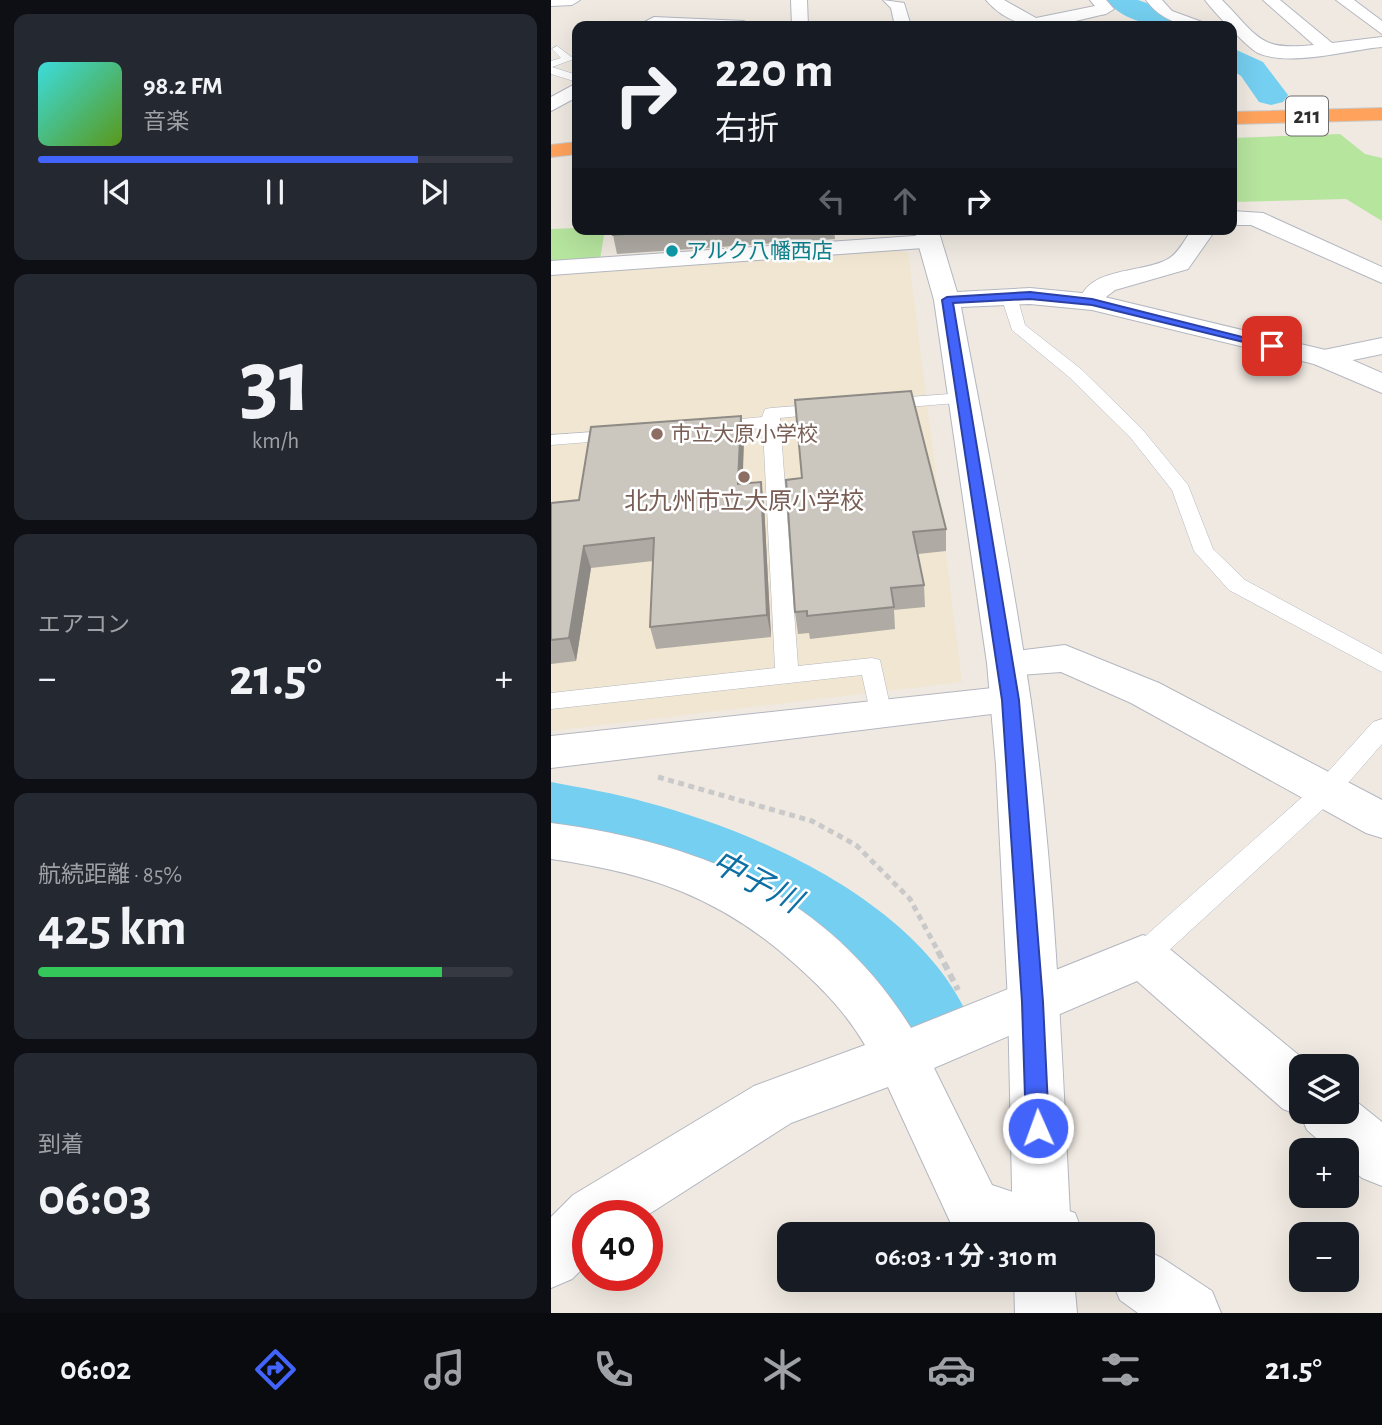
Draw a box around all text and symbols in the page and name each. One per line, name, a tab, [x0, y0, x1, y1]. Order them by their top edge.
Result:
text: 220 m	[715, 47, 834, 96]
icon: right	[600, 49, 691, 140]
text: 98.2 FM	[143, 73, 223, 99]
road number: 211	[1286, 97, 1328, 136]
text: 音楽	[143, 111, 189, 134]
text: 右折	[715, 113, 779, 145]
icon: previous	[98, 173, 136, 211]
icon: pause	[256, 173, 294, 211]
icon: next	[415, 173, 453, 211]
icon: left	[813, 182, 851, 220]
icon: ahead	[886, 182, 924, 220]
icon: right	[959, 182, 997, 220]
place label: アルク八幡西店	[686, 240, 833, 262]
marker: アルク八幡西店	[664, 243, 680, 259]
pin	[1242, 316, 1302, 376]
icon: arrive	[1253, 327, 1291, 365]
text: 31	[240, 337, 311, 428]
place label: 市立大原小学校	[671, 423, 818, 445]
marker: 市立大原小学校	[649, 426, 665, 442]
text: km/h	[252, 430, 299, 453]
marker: 北九州市立大原小学校	[736, 469, 752, 485]
place label: 北九州市立大原小学校	[624, 488, 864, 514]
text: エアコン	[38, 614, 130, 637]
text: 21.5°	[229, 652, 322, 704]
text: −	[38, 660, 56, 698]
text: +	[495, 660, 513, 698]
water label: 中子川	[706, 844, 809, 920]
text: 航続距離 · 85%	[38, 864, 182, 887]
text: 425 km	[38, 902, 187, 954]
map controls	[1289, 1054, 1359, 1292]
button: layers	[1289, 1054, 1359, 1124]
position arrow	[1001, 1091, 1075, 1165]
text: 到着	[38, 1134, 84, 1157]
button: +	[1289, 1138, 1359, 1208]
text: 06:03	[38, 1172, 152, 1224]
speed limit sign: 40	[572, 1200, 663, 1291]
button: −	[1289, 1222, 1359, 1292]
text: 06:03 · 1 分 · 310 m	[875, 1244, 1057, 1270]
icon: directions	[251, 1345, 300, 1394]
icon: music	[420, 1345, 469, 1394]
icon: phone	[589, 1345, 638, 1394]
icon: climate	[758, 1345, 807, 1394]
icon: car	[927, 1345, 976, 1394]
icon: filters	[1096, 1345, 1145, 1394]
text: 06:02	[60, 1353, 131, 1385]
text: 21.5°	[1265, 1353, 1322, 1385]

